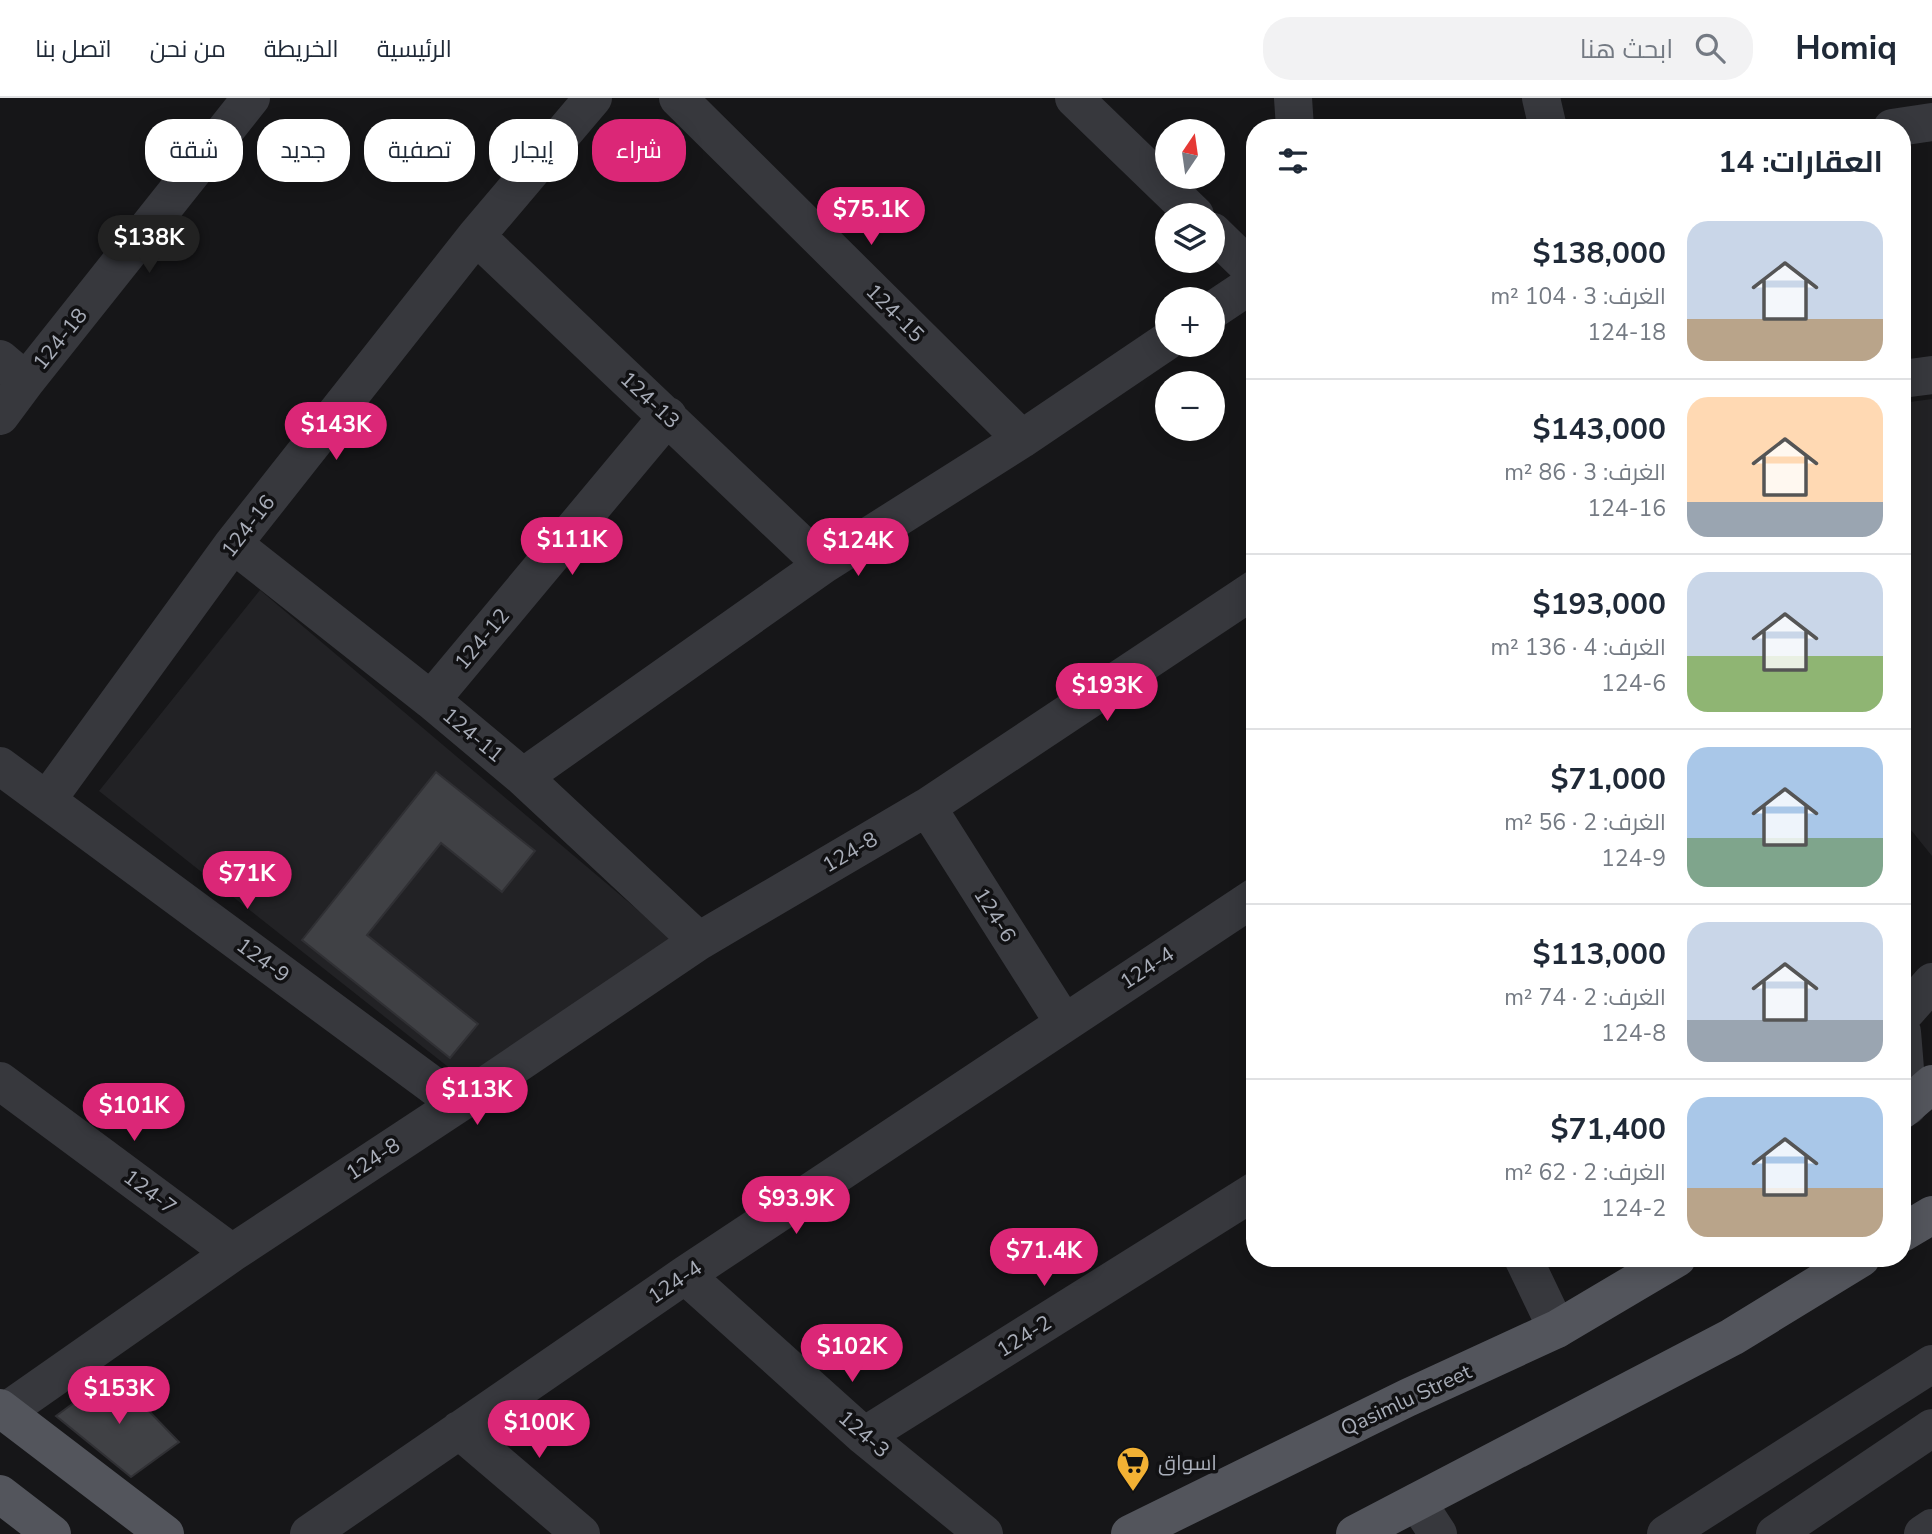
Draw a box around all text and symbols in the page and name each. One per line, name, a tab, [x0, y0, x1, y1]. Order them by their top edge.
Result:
search box	[1263, 17, 1753, 80]
text: Homiq	[1795, 26, 1897, 71]
icon: search	[1691, 29, 1729, 67]
text: ابحث هنا	[1580, 32, 1673, 67]
text: اتصل بنا	[35, 33, 112, 65]
text: من نحن	[150, 33, 226, 65]
text: الخريطة	[264, 33, 339, 65]
text: الرئيسية	[377, 33, 452, 65]
chip: شقة	[145, 119, 243, 182]
chip: جديد	[257, 119, 350, 182]
chip: تصفية	[364, 119, 475, 182]
chip: إيجار	[489, 119, 578, 182]
chip: شراء	[592, 119, 686, 182]
north arrow	[1155, 119, 1225, 189]
map controls	[1155, 119, 1225, 441]
icon: filters	[1274, 142, 1312, 180]
text: العقارات: 14	[1718, 142, 1883, 183]
pin: $75.1K	[814, 188, 928, 247]
text: $75.1K	[833, 194, 909, 225]
button: layers	[1155, 203, 1225, 273]
pin: $138K	[100, 216, 198, 275]
text: $138K	[114, 222, 184, 253]
text: $138,000	[1533, 233, 1666, 274]
icon: home	[1743, 249, 1827, 333]
street label: 124-15	[860, 278, 930, 348]
text: الغرف: 3 · 104 m²	[1490, 281, 1666, 312]
button: +	[1155, 287, 1225, 357]
street label: 124-18	[26, 302, 94, 376]
text: 124-18	[1587, 317, 1666, 348]
street label: 124-13	[614, 365, 686, 435]
button: −	[1155, 371, 1225, 441]
pin: $143K	[287, 402, 385, 462]
text: $143K	[301, 409, 371, 440]
text: $143,000	[1533, 409, 1666, 450]
icon: home	[1743, 425, 1827, 509]
text: الغرف: 3 · 86 m²	[1504, 457, 1666, 488]
street label: 124-16	[215, 489, 281, 563]
text: 124-16	[1587, 493, 1666, 524]
pin: $111K	[523, 518, 621, 577]
pin: $124K	[809, 518, 907, 578]
text: $111K	[537, 524, 607, 555]
text: $124K	[823, 525, 893, 556]
text: $193,000	[1533, 584, 1666, 625]
icon: home	[1743, 600, 1827, 684]
street label: 124-12	[448, 602, 516, 676]
text: الغرف: 4 · 136 m²	[1490, 632, 1666, 663]
pin: $193K	[1058, 664, 1156, 723]
text: 124-6	[1601, 668, 1666, 699]
text: $193K	[1072, 670, 1142, 701]
street label: 124-11	[436, 701, 510, 769]
text: $71,000	[1551, 759, 1666, 800]
icon: home	[1743, 775, 1827, 859]
text: الغرف: 2 · 56 m²	[1504, 807, 1666, 838]
street label: 124-8	[817, 825, 883, 879]
text: 124-9	[1601, 843, 1666, 874]
pin: $71K	[206, 852, 288, 911]
text: $71K	[219, 858, 275, 889]
street label: 124-6	[967, 882, 1023, 948]
street label: 124-9	[231, 931, 295, 989]
text: $113,000	[1533, 934, 1666, 975]
street label: 124-4	[1115, 940, 1179, 996]
icon: home	[1743, 950, 1827, 1034]
text: الغرف: 2 · 74 m²	[1504, 982, 1666, 1013]
text: 124-8	[1601, 1018, 1666, 1049]
pin: $113K	[428, 1068, 526, 1127]
text: $113K	[442, 1074, 512, 1105]
pin: $101K	[85, 1084, 183, 1143]
text: $101K	[99, 1090, 169, 1121]
text: $71,400	[1551, 1109, 1666, 1150]
icon: home	[1743, 1125, 1827, 1209]
street label: 124-8	[341, 1131, 405, 1187]
text: الغرف: 2 · 62 m²	[1504, 1157, 1666, 1188]
street label: 124-7	[118, 1163, 182, 1221]
pin: $93.9K	[739, 1176, 853, 1236]
text: $93.9K	[758, 1183, 834, 1214]
text: 124-2	[1601, 1193, 1666, 1224]
pin: $71.4K	[987, 1228, 1101, 1288]
text: $71.4K	[1006, 1235, 1082, 1266]
street label: 124-4	[643, 1254, 707, 1310]
street label: 124-2	[991, 1308, 1057, 1364]
pin: $102K	[803, 1324, 901, 1384]
text: $102K	[817, 1331, 887, 1362]
street label: Qasimlu Street	[1336, 1357, 1476, 1442]
pin: $153K	[70, 1366, 168, 1426]
text: $153K	[84, 1373, 154, 1404]
pin: $100K	[490, 1400, 588, 1460]
street label: 124-3	[832, 1404, 896, 1464]
text: $100K	[504, 1407, 574, 1438]
supermarket icon: اسواق	[1114, 1444, 1152, 1493]
place label: اسواق	[1158, 1449, 1217, 1477]

